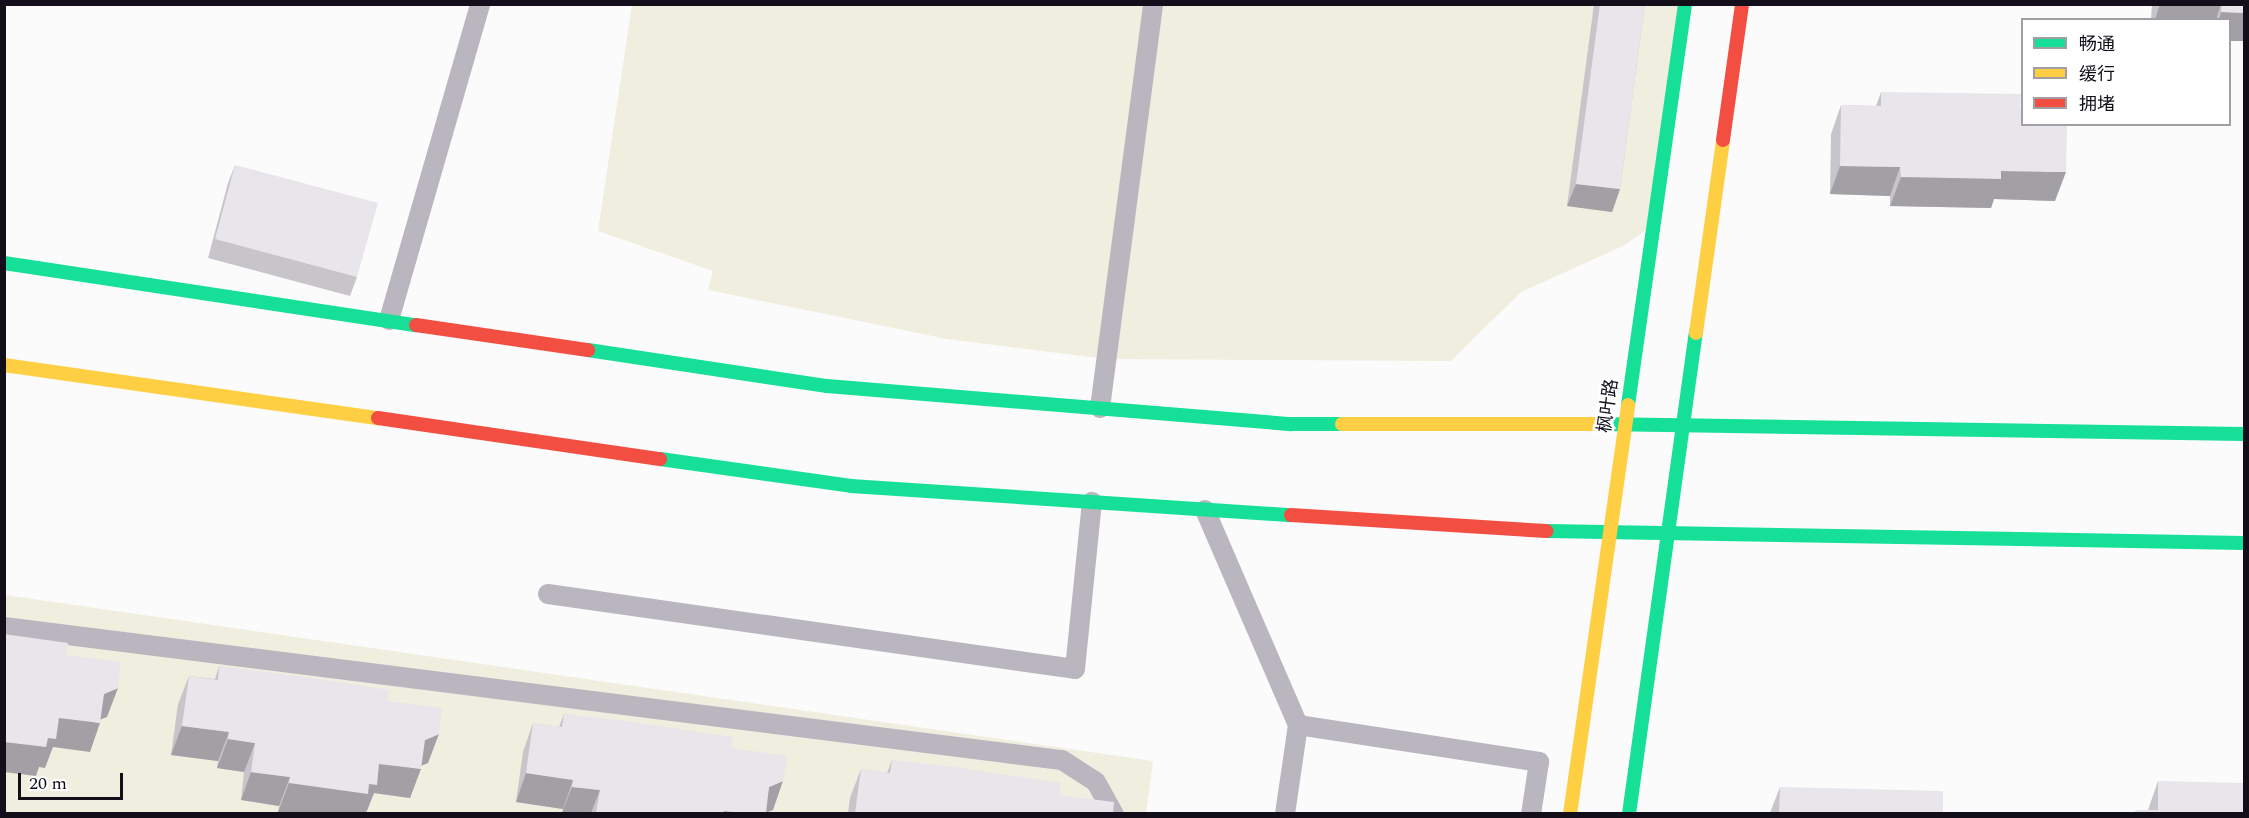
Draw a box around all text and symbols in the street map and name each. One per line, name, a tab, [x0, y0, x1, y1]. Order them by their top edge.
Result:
legend	[2021, 18, 2231, 126]
text: 畅通	[2079, 31, 2115, 58]
text: 缓行	[2079, 61, 2115, 88]
text: 拥堵	[2079, 91, 2115, 118]
street label: 枫叶路	[1595, 378, 1623, 434]
scale bar	[21, 761, 126, 799]
text: 20 m	[29, 770, 67, 797]

